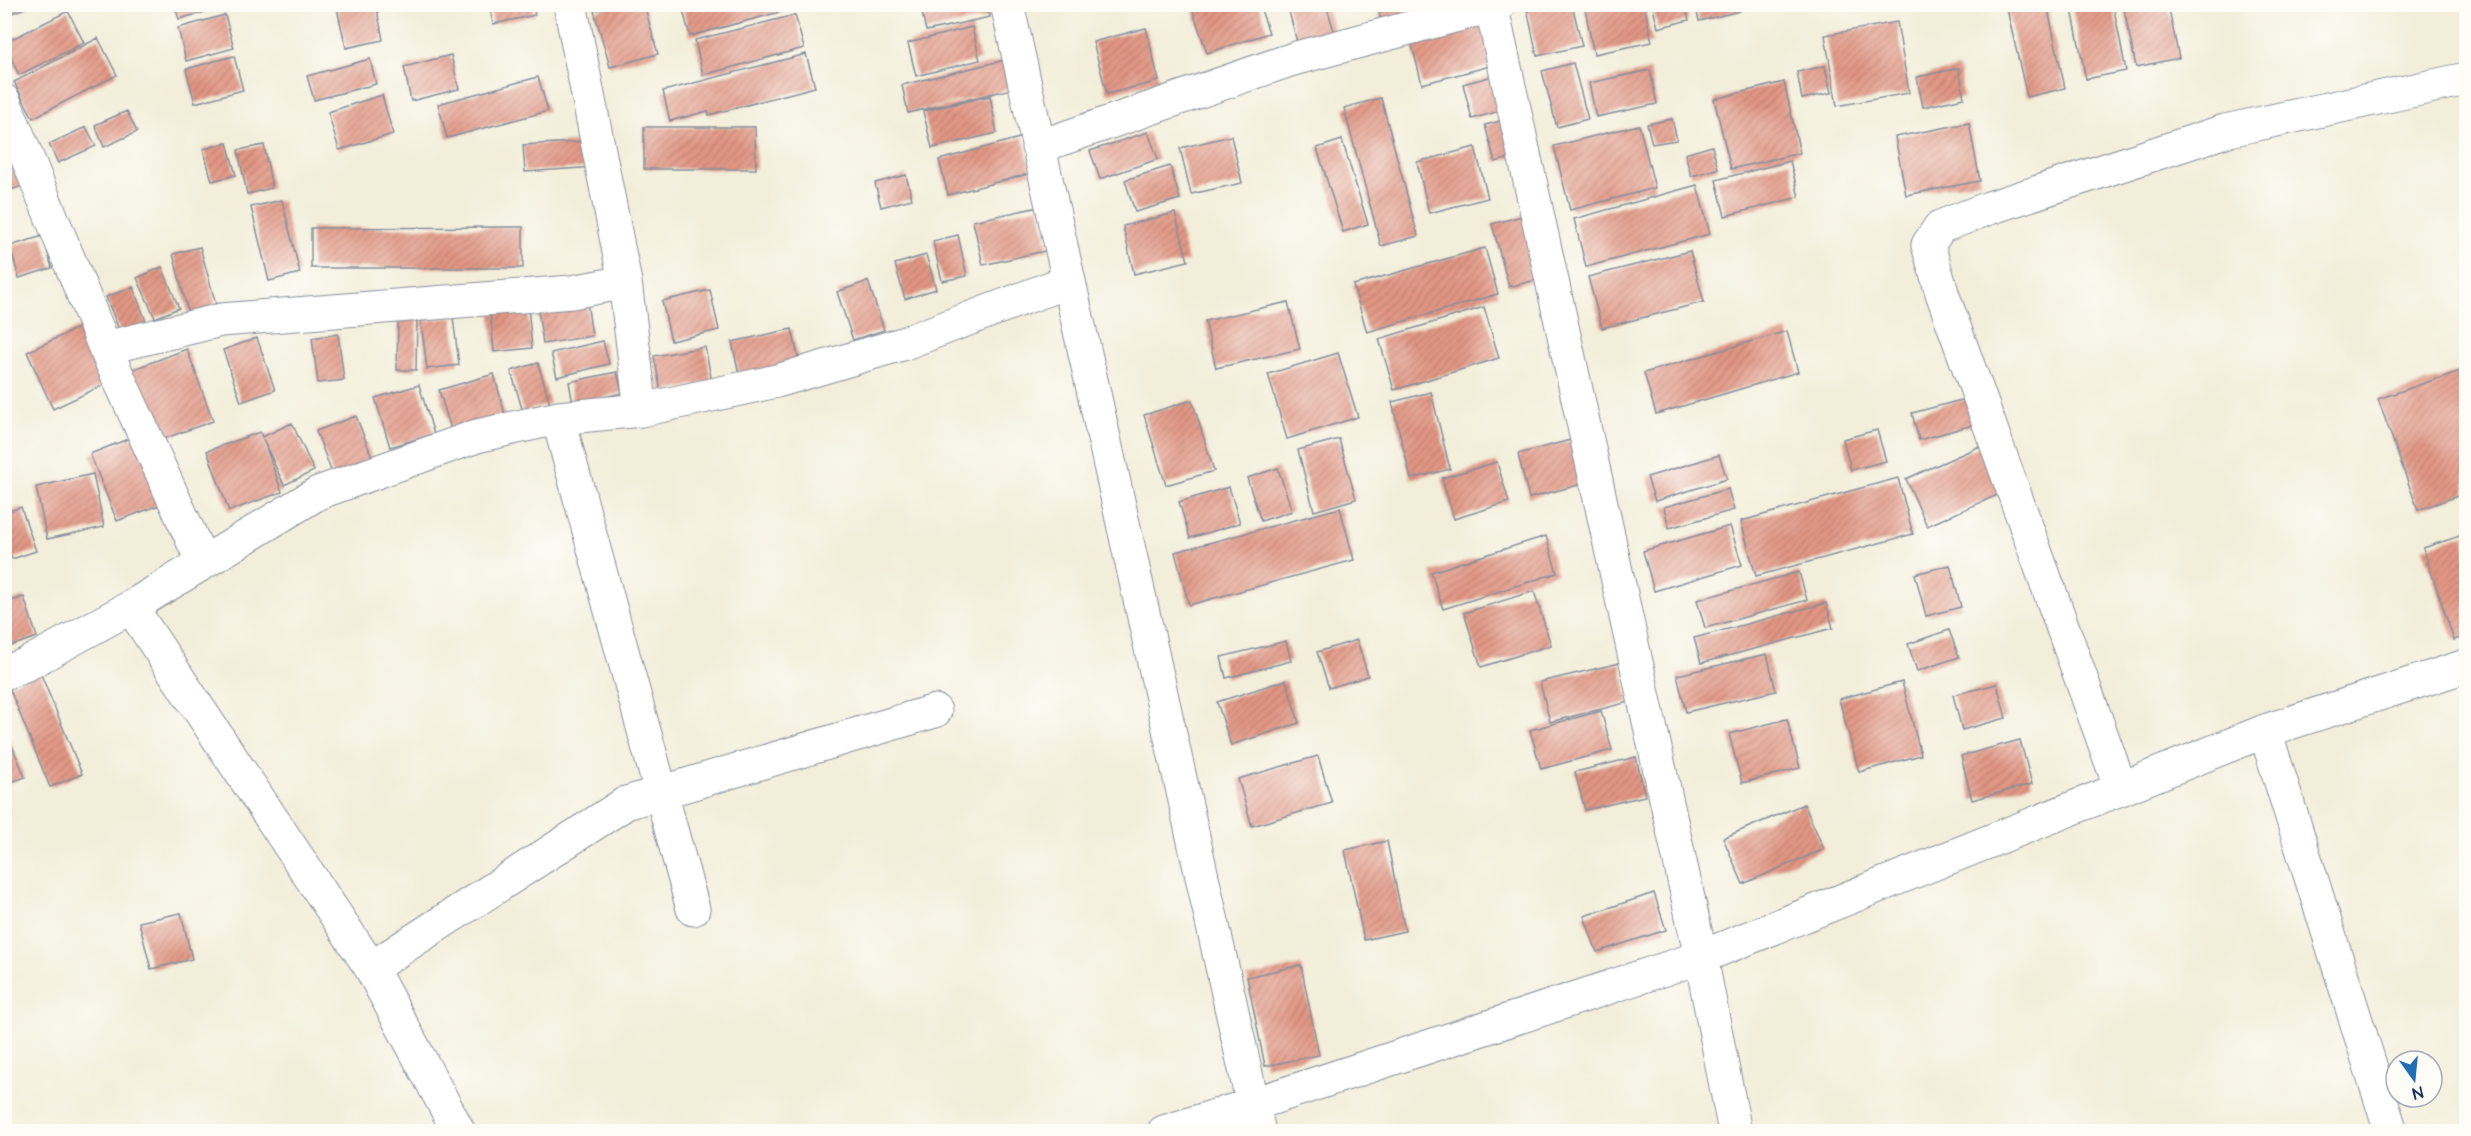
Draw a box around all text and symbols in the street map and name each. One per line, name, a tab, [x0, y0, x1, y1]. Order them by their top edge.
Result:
north arrow	[2384, 1049, 2444, 1109]
text: N	[2410, 1081, 2425, 1104]

